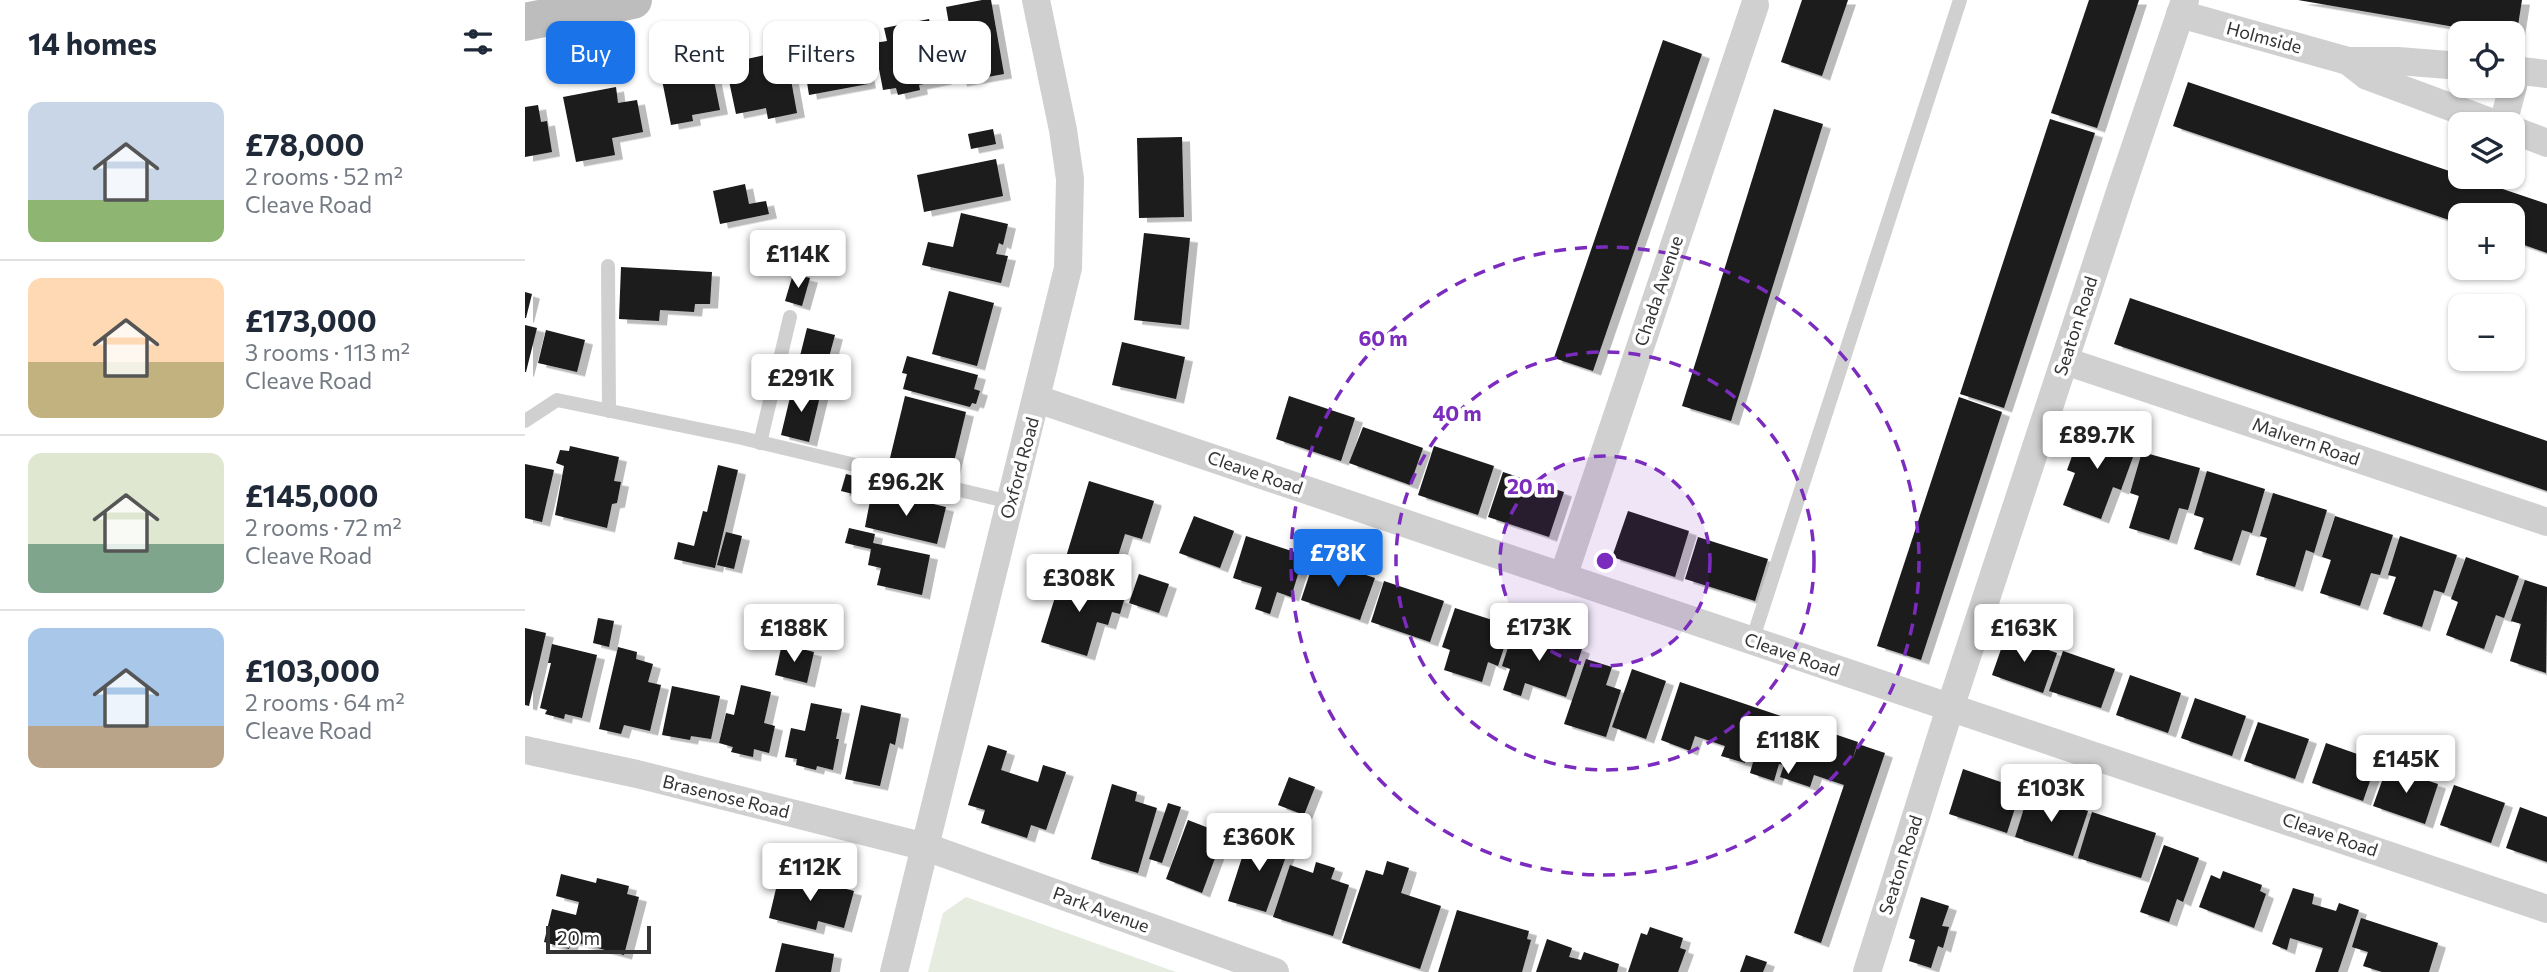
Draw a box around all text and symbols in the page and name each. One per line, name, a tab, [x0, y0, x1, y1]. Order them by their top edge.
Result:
street label: Holmside	[2224, 16, 2304, 58]
chip: Buy	[546, 21, 635, 84]
chip: Rent	[649, 21, 749, 84]
chip: Filters	[763, 21, 879, 84]
chip: New	[893, 21, 991, 84]
map controls	[2448, 21, 2525, 371]
button: locate	[2448, 21, 2525, 98]
icon: filters	[459, 23, 497, 61]
text: 14 homes	[28, 24, 157, 61]
button: layers	[2448, 112, 2525, 189]
text: £78,000	[245, 125, 365, 162]
icon: home	[84, 130, 168, 214]
text: 2 rooms · 52 m²	[245, 162, 403, 190]
text: Cleave Road	[245, 190, 372, 218]
button: +	[2448, 203, 2525, 280]
pin: £114K	[749, 230, 847, 290]
street label: Chada Avenue	[1629, 233, 1687, 349]
text: £114K	[766, 239, 830, 267]
street label: Seaton Road	[2049, 273, 2101, 378]
button: −	[2448, 294, 2525, 371]
text: £173,000	[245, 301, 377, 338]
icon: home	[84, 306, 168, 390]
text: 60 m	[1358, 325, 1408, 350]
text: 3 rooms · 113 m²	[245, 338, 410, 366]
pin: £291K	[752, 354, 850, 414]
text: £291K	[767, 363, 835, 391]
text: Cleave Road	[245, 366, 372, 394]
text: 40 m	[1432, 400, 1482, 425]
pin: £89.7K	[2040, 412, 2154, 471]
street label: Malvern Road	[2250, 412, 2363, 470]
street label: Oxford Road	[995, 415, 1043, 521]
text: £89.7K	[2059, 420, 2135, 448]
street label: Cleave Road	[1205, 445, 1306, 499]
pin: £96.2K	[849, 458, 963, 518]
text: £96.2K	[867, 467, 945, 495]
text: 20 m	[1507, 473, 1555, 498]
text: £145,000	[245, 476, 379, 513]
icon: home	[84, 481, 168, 565]
text: 2 rooms · 72 m²	[245, 513, 402, 541]
pin: £78K	[1297, 530, 1379, 589]
text: £78K	[1310, 538, 1366, 566]
text: Cleave Road	[245, 541, 372, 569]
centre of rings	[1593, 549, 1617, 573]
pin: £308K	[1030, 554, 1128, 614]
text: £308K	[1043, 563, 1115, 591]
pin: £188K	[745, 604, 843, 664]
pin: £173K	[1490, 604, 1588, 663]
pin: £163K	[1975, 604, 2073, 664]
text: £173K	[1506, 612, 1572, 640]
text: £188K	[760, 613, 828, 641]
text: £163K	[1990, 613, 2058, 641]
street label: Cleave Road	[1742, 627, 1843, 681]
text: £103,000	[245, 651, 380, 688]
icon: home	[84, 656, 168, 740]
text: 2 rooms · 64 m²	[245, 688, 405, 716]
text: Cleave Road	[245, 716, 372, 744]
pin: £118K	[1739, 716, 1837, 776]
text: £118K	[1756, 725, 1820, 753]
pin: £145K	[2357, 736, 2455, 795]
text: £145K	[2372, 744, 2440, 772]
pin: £103K	[2002, 764, 2100, 824]
street label: Brasenose Road	[661, 770, 792, 822]
text: £103K	[2017, 773, 2085, 801]
street label: Cleave Road	[2280, 807, 2381, 861]
street label: Seaton Road	[1874, 812, 1926, 917]
pin: £360K	[1210, 814, 1308, 873]
text: £360K	[1223, 822, 1295, 850]
pin: £112K	[761, 844, 859, 903]
text: £112K	[778, 852, 842, 880]
street label: Park Avenue	[1050, 881, 1153, 937]
scale bar	[546, 923, 651, 955]
text: 20 m	[557, 926, 600, 949]

